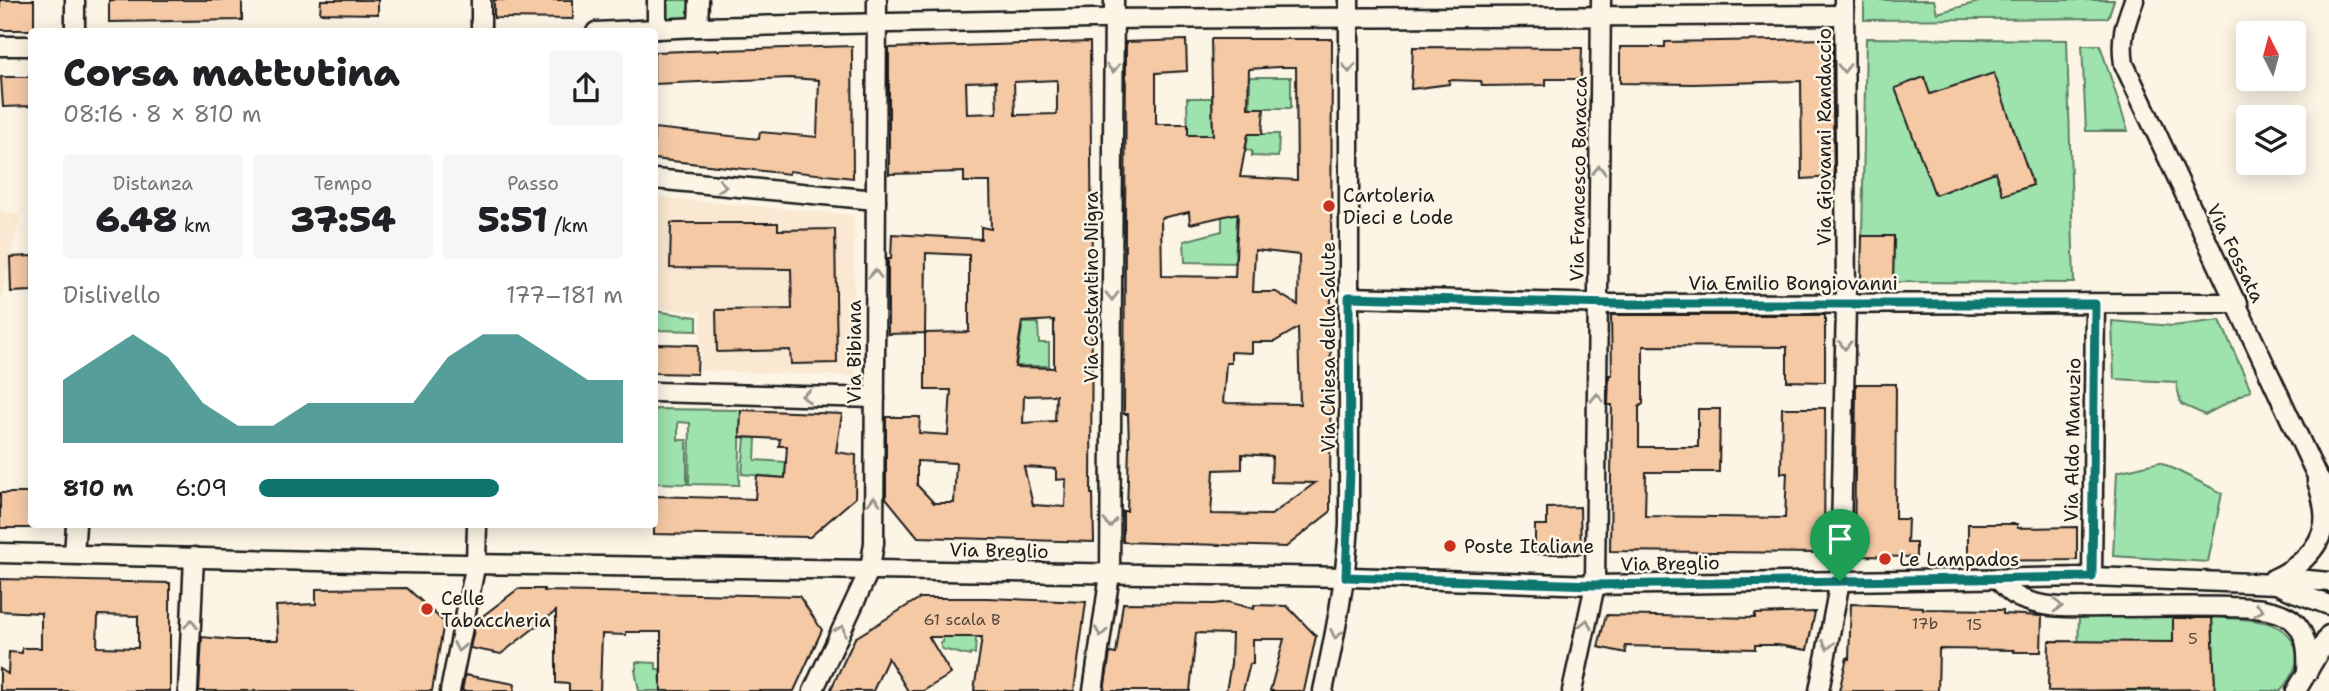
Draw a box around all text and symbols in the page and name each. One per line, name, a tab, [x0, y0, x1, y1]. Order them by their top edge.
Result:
north arrow	[2236, 21, 2306, 91]
map controls	[2236, 21, 2306, 175]
street label: Via Giovanni Randaccio	[1812, 28, 1837, 246]
text: Corsa mattutina	[63, 47, 400, 98]
button: share	[549, 51, 623, 125]
one-way arrow	[1105, 63, 1121, 74]
one-way arrow	[1341, 63, 1357, 74]
one-way arrow	[1836, 63, 1852, 74]
street label: Via Francesco Baracca	[1564, 76, 1593, 282]
text: 08:16 · 8 × 810 m	[63, 99, 262, 129]
button: layers	[2236, 105, 2306, 175]
one-way arrow	[1591, 165, 1607, 175]
text: Distanza	[113, 171, 193, 196]
text: Tempo	[314, 171, 372, 196]
text: Passo	[507, 171, 559, 196]
one-way arrow	[717, 178, 728, 193]
place label: Cartoleria Dieci e Lode	[1343, 183, 1454, 230]
street label: Via Costantino Nigra	[1079, 191, 1104, 383]
text: 6.48	[95, 196, 177, 243]
text: 37:54	[290, 196, 396, 243]
text: 5:51	[478, 196, 548, 243]
marker: Cartoleria Dieci e Lode	[1321, 198, 1337, 214]
street label: Via Fossata	[2201, 200, 2270, 307]
text: km	[177, 213, 211, 238]
text: /km	[548, 213, 588, 238]
street label: Via Chiesa della Salute	[1316, 241, 1341, 453]
one-way arrow	[868, 268, 883, 279]
street label: Via Emilio Bongiovanni	[1688, 271, 1898, 296]
text: Dislivello	[63, 280, 161, 310]
text: 177–181 m	[506, 280, 623, 310]
one-way arrow	[1104, 291, 1120, 301]
street label: Via Bibiana	[842, 300, 867, 404]
one-way arrow	[1838, 339, 1853, 350]
street label: Via Aldo Manuzio	[2059, 357, 2086, 523]
one-way arrow	[801, 388, 811, 404]
one-way arrow	[1589, 392, 1605, 403]
text: 810 m	[63, 473, 133, 503]
text: 6:09	[175, 473, 227, 503]
one-way arrow	[866, 495, 882, 506]
pin	[1810, 509, 1870, 581]
one-way arrow	[1102, 518, 1118, 529]
icon: arrive	[1821, 520, 1859, 558]
place label: Poste Italiane	[1464, 534, 1594, 559]
street label: Via Breglio	[949, 537, 1049, 564]
marker: Poste Italiane	[1442, 538, 1458, 554]
place label: Le Lampados	[1899, 547, 2020, 572]
street label: Via Breglio	[1620, 550, 1720, 577]
marker: Le Lampados	[1877, 551, 1893, 567]
place label: Celle Tabaccheria	[441, 586, 551, 633]
one-way arrow	[2052, 598, 2063, 613]
marker: Celle Tabaccheria	[419, 601, 435, 617]
one-way arrow	[2253, 602, 2265, 617]
house number: 61 scala B	[923, 609, 1001, 630]
house number: 17b	[1912, 613, 1938, 634]
house number: 15	[1966, 614, 1982, 635]
one-way arrow	[184, 618, 199, 629]
one-way arrow	[1578, 618, 1593, 630]
one-way arrow	[833, 625, 847, 637]
one-way arrow	[1094, 626, 1109, 638]
one-way arrow	[1329, 628, 1344, 640]
house number: 5	[2188, 628, 2198, 649]
one-way arrow	[1822, 638, 1837, 650]
one-way arrow	[452, 641, 467, 653]

